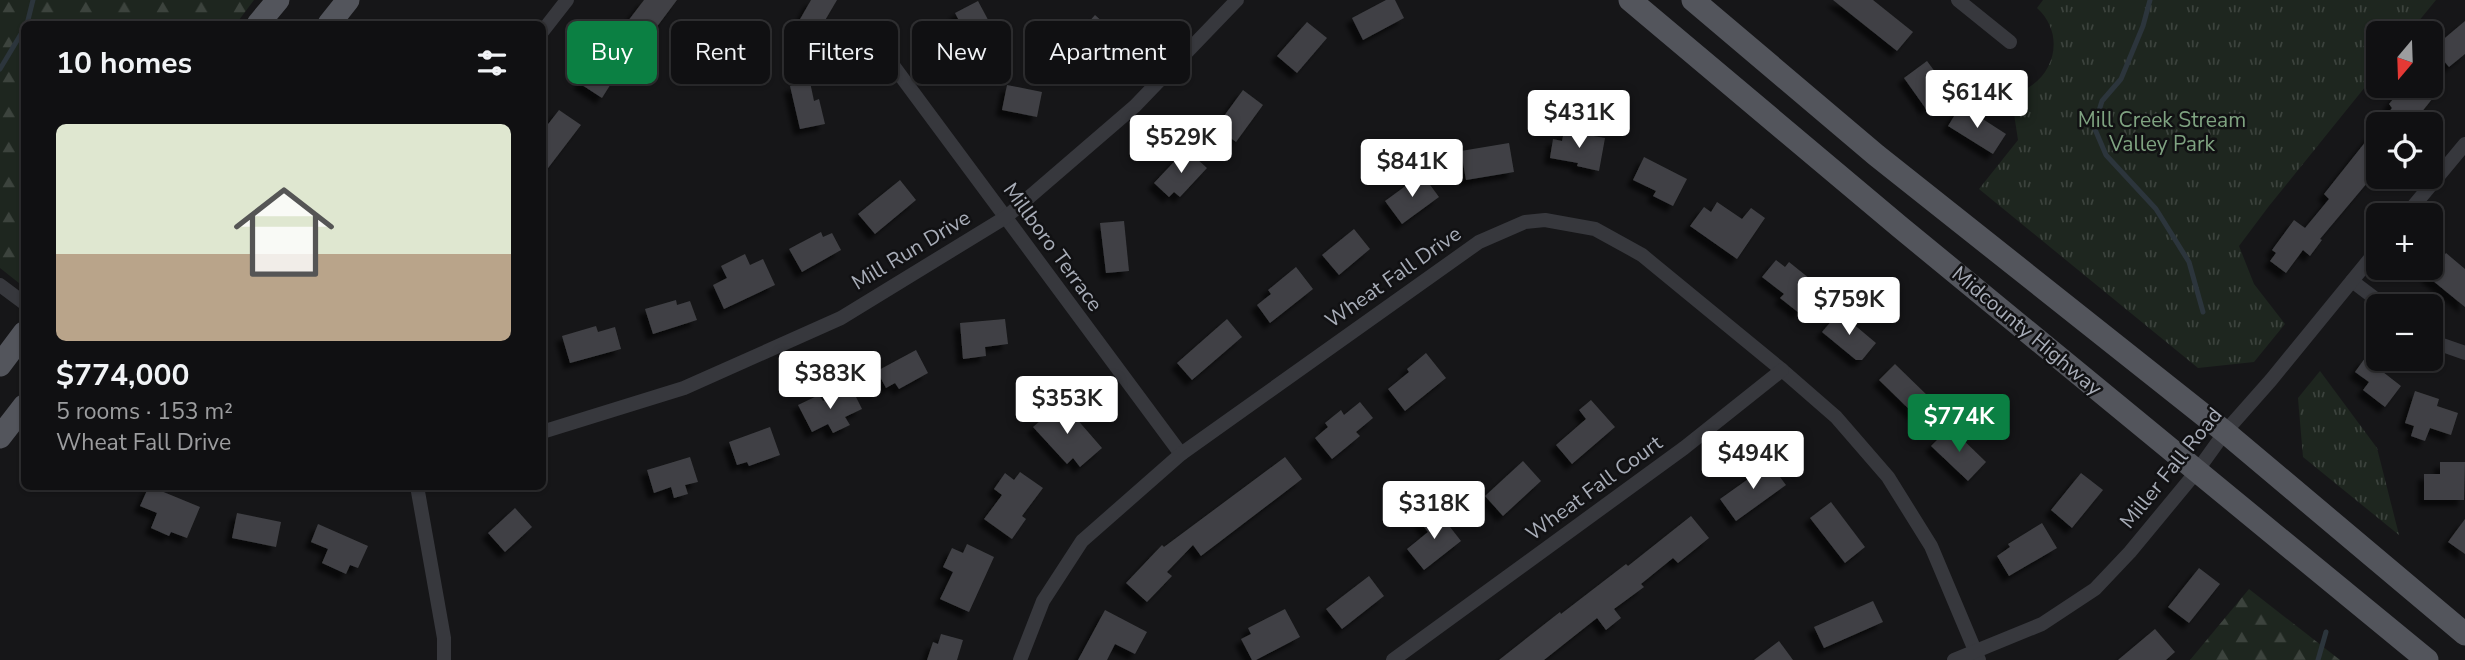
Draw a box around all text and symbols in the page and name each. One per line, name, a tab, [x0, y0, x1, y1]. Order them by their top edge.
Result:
chip: Buy	[567, 21, 657, 84]
chip: Rent	[671, 21, 770, 84]
chip: Filters	[784, 21, 898, 84]
chip: New	[912, 21, 1011, 84]
chip: Apartment	[1025, 21, 1190, 84]
north arrow	[2366, 21, 2443, 98]
map controls	[2366, 21, 2443, 371]
text: 10 homes	[56, 43, 192, 84]
icon: filters	[473, 44, 511, 82]
pin: $614K	[1928, 71, 2026, 130]
text: $614K	[1942, 77, 2012, 108]
pin: $431K	[1530, 90, 1628, 150]
text: $431K	[1544, 97, 1614, 128]
park label: Mill Creek Stream Valley Park	[2078, 106, 2246, 158]
button: locate	[2366, 112, 2443, 189]
pin: $529K	[1132, 116, 1230, 175]
text: $529K	[1146, 122, 1216, 153]
pin: $841K	[1363, 140, 1461, 199]
text: $841K	[1377, 146, 1447, 177]
icon: home	[221, 169, 347, 295]
street label: Millboro Terrace	[997, 177, 1109, 317]
button: +	[2366, 203, 2443, 280]
street label: Mill Run Drive	[847, 204, 975, 296]
street label: Wheat Fall Drive	[1319, 220, 1467, 334]
street label: Midcounty Highway	[1946, 260, 2108, 402]
pin: $759K	[1800, 278, 1898, 337]
text: $759K	[1814, 284, 1884, 315]
button: −	[2366, 294, 2443, 371]
pin: $383K	[781, 352, 879, 411]
text: $774,000	[56, 355, 189, 396]
text: $383K	[795, 358, 865, 389]
pin: $353K	[1018, 376, 1116, 436]
text: $353K	[1032, 383, 1102, 414]
pin: $774K	[1910, 394, 2008, 454]
text: 5 rooms · 153 m²	[56, 396, 233, 427]
text: $774K	[1924, 401, 1994, 432]
street label: Miller Fall Road	[2114, 402, 2228, 534]
text: Wheat Fall Drive	[56, 427, 231, 458]
street label: Wheat Fall Court	[1520, 429, 1668, 547]
pin: $494K	[1704, 432, 1802, 491]
text: $494K	[1718, 438, 1788, 469]
pin: $318K	[1385, 482, 1483, 541]
text: $318K	[1399, 488, 1469, 519]

